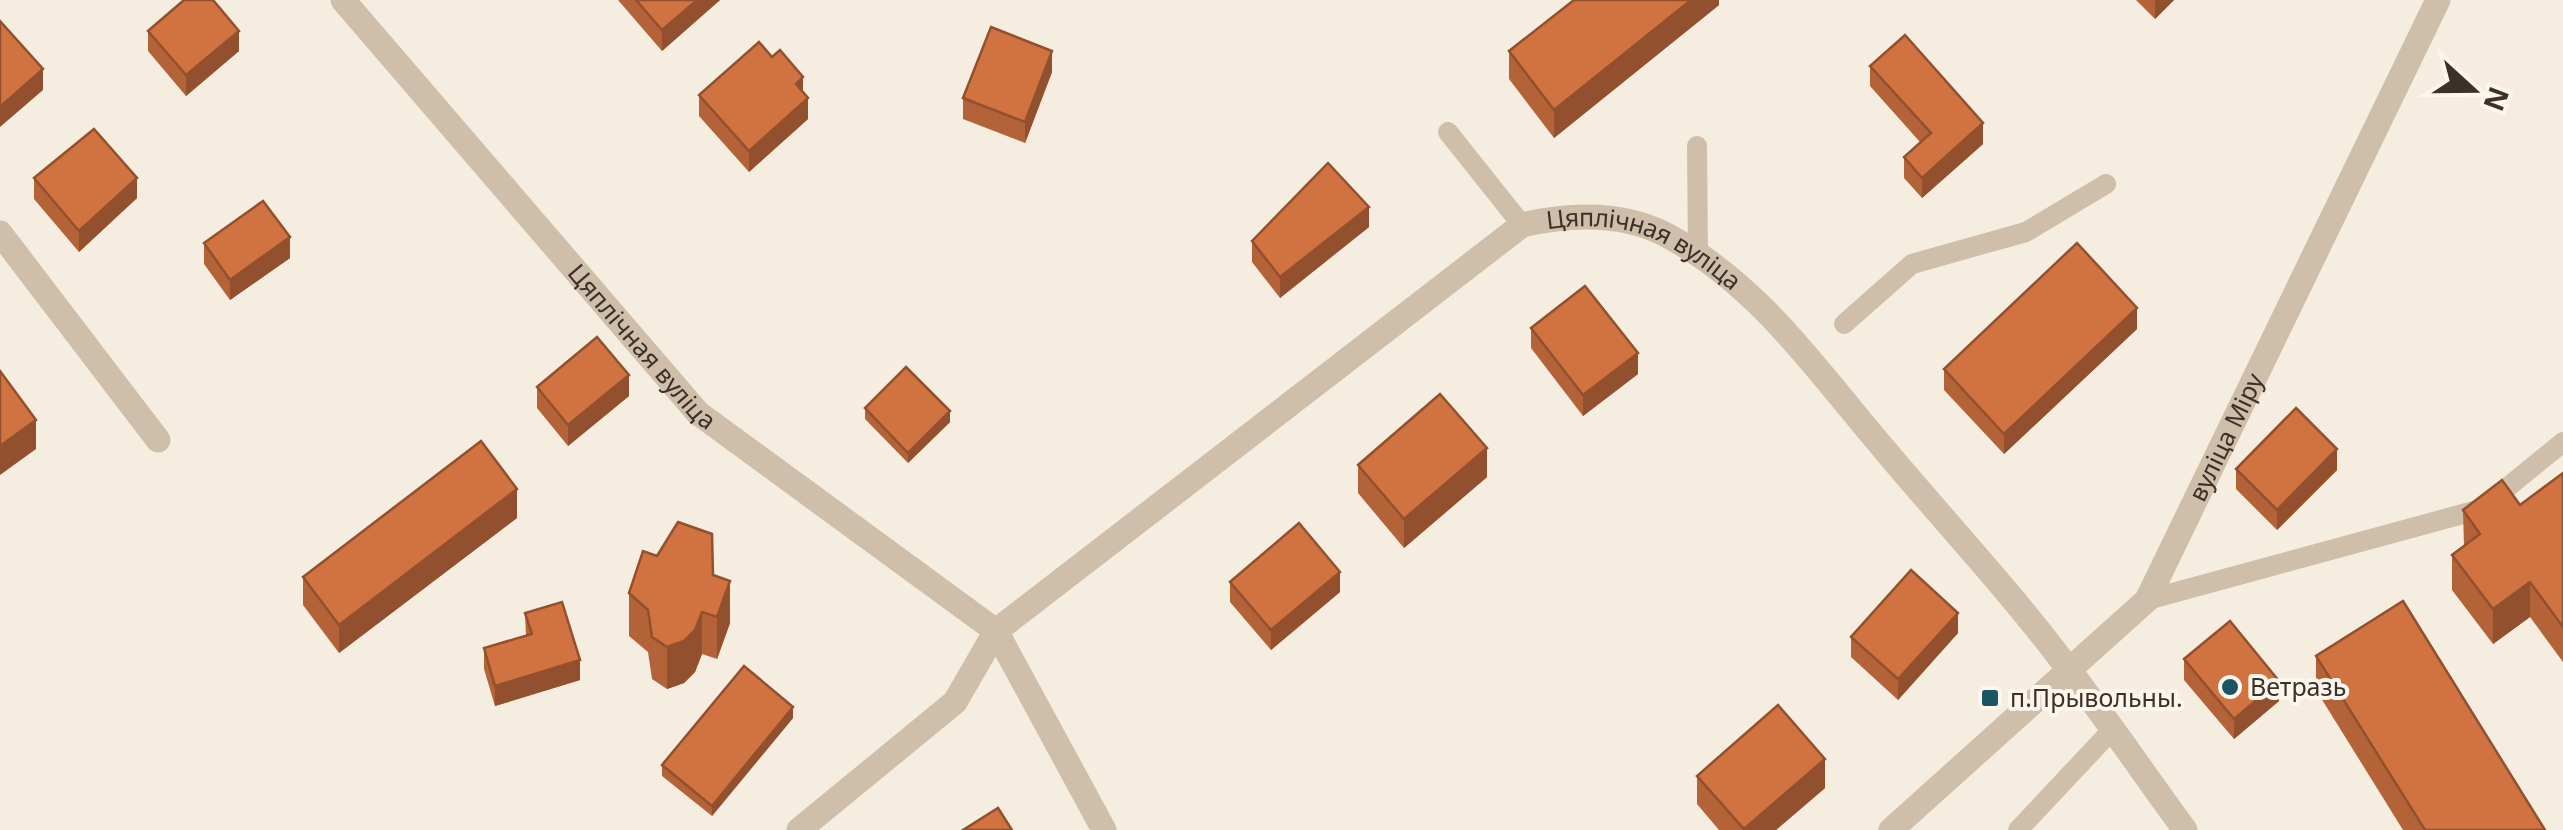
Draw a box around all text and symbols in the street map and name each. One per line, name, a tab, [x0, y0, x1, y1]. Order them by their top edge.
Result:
north arrow	[2423, 40, 2523, 140]
text: N	[2475, 82, 2519, 117]
street label: Цяплічная вуліца	[1544, 199, 1749, 297]
street label: Цяплічная вуліца	[561, 256, 723, 437]
street label: вуліца Міру	[2179, 367, 2271, 507]
place label: Ветразь	[2250, 669, 2346, 703]
marker: Ветразь	[2219, 676, 2241, 698]
place label: п.Прывольны.	[2010, 680, 2183, 714]
marker: п.Прывольны.	[1979, 687, 2001, 709]

